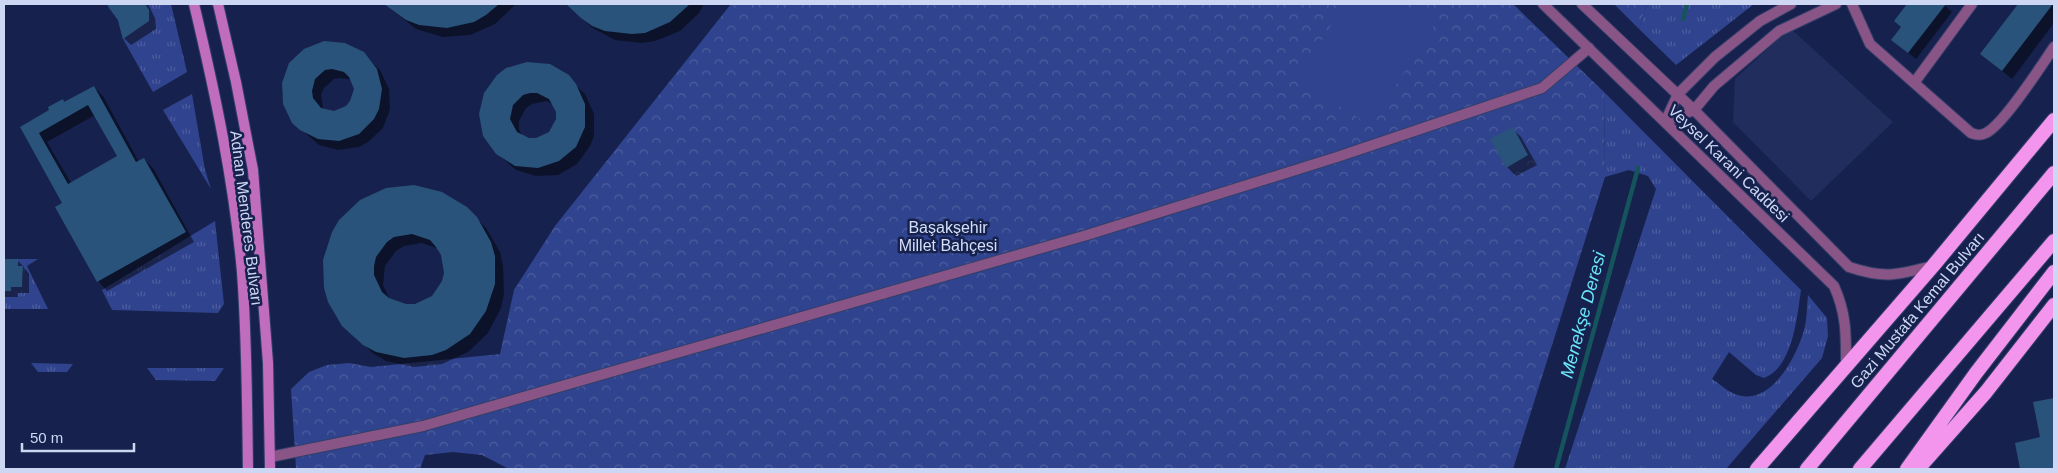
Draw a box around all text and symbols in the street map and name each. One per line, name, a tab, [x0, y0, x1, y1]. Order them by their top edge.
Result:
street label: Veysel Karani Caddesi	[1665, 101, 1792, 225]
street label: Adnan Menderes Bulvarı	[227, 130, 266, 306]
park label: Başakşehir Millet Bahçesi	[899, 219, 997, 254]
street label: Gazi Mustafa Kemal Bulvarı	[1847, 229, 1988, 392]
water label: Menekşe Deresi	[1557, 249, 1610, 380]
scale bar	[22, 420, 135, 452]
text: 50 m	[30, 429, 63, 446]

